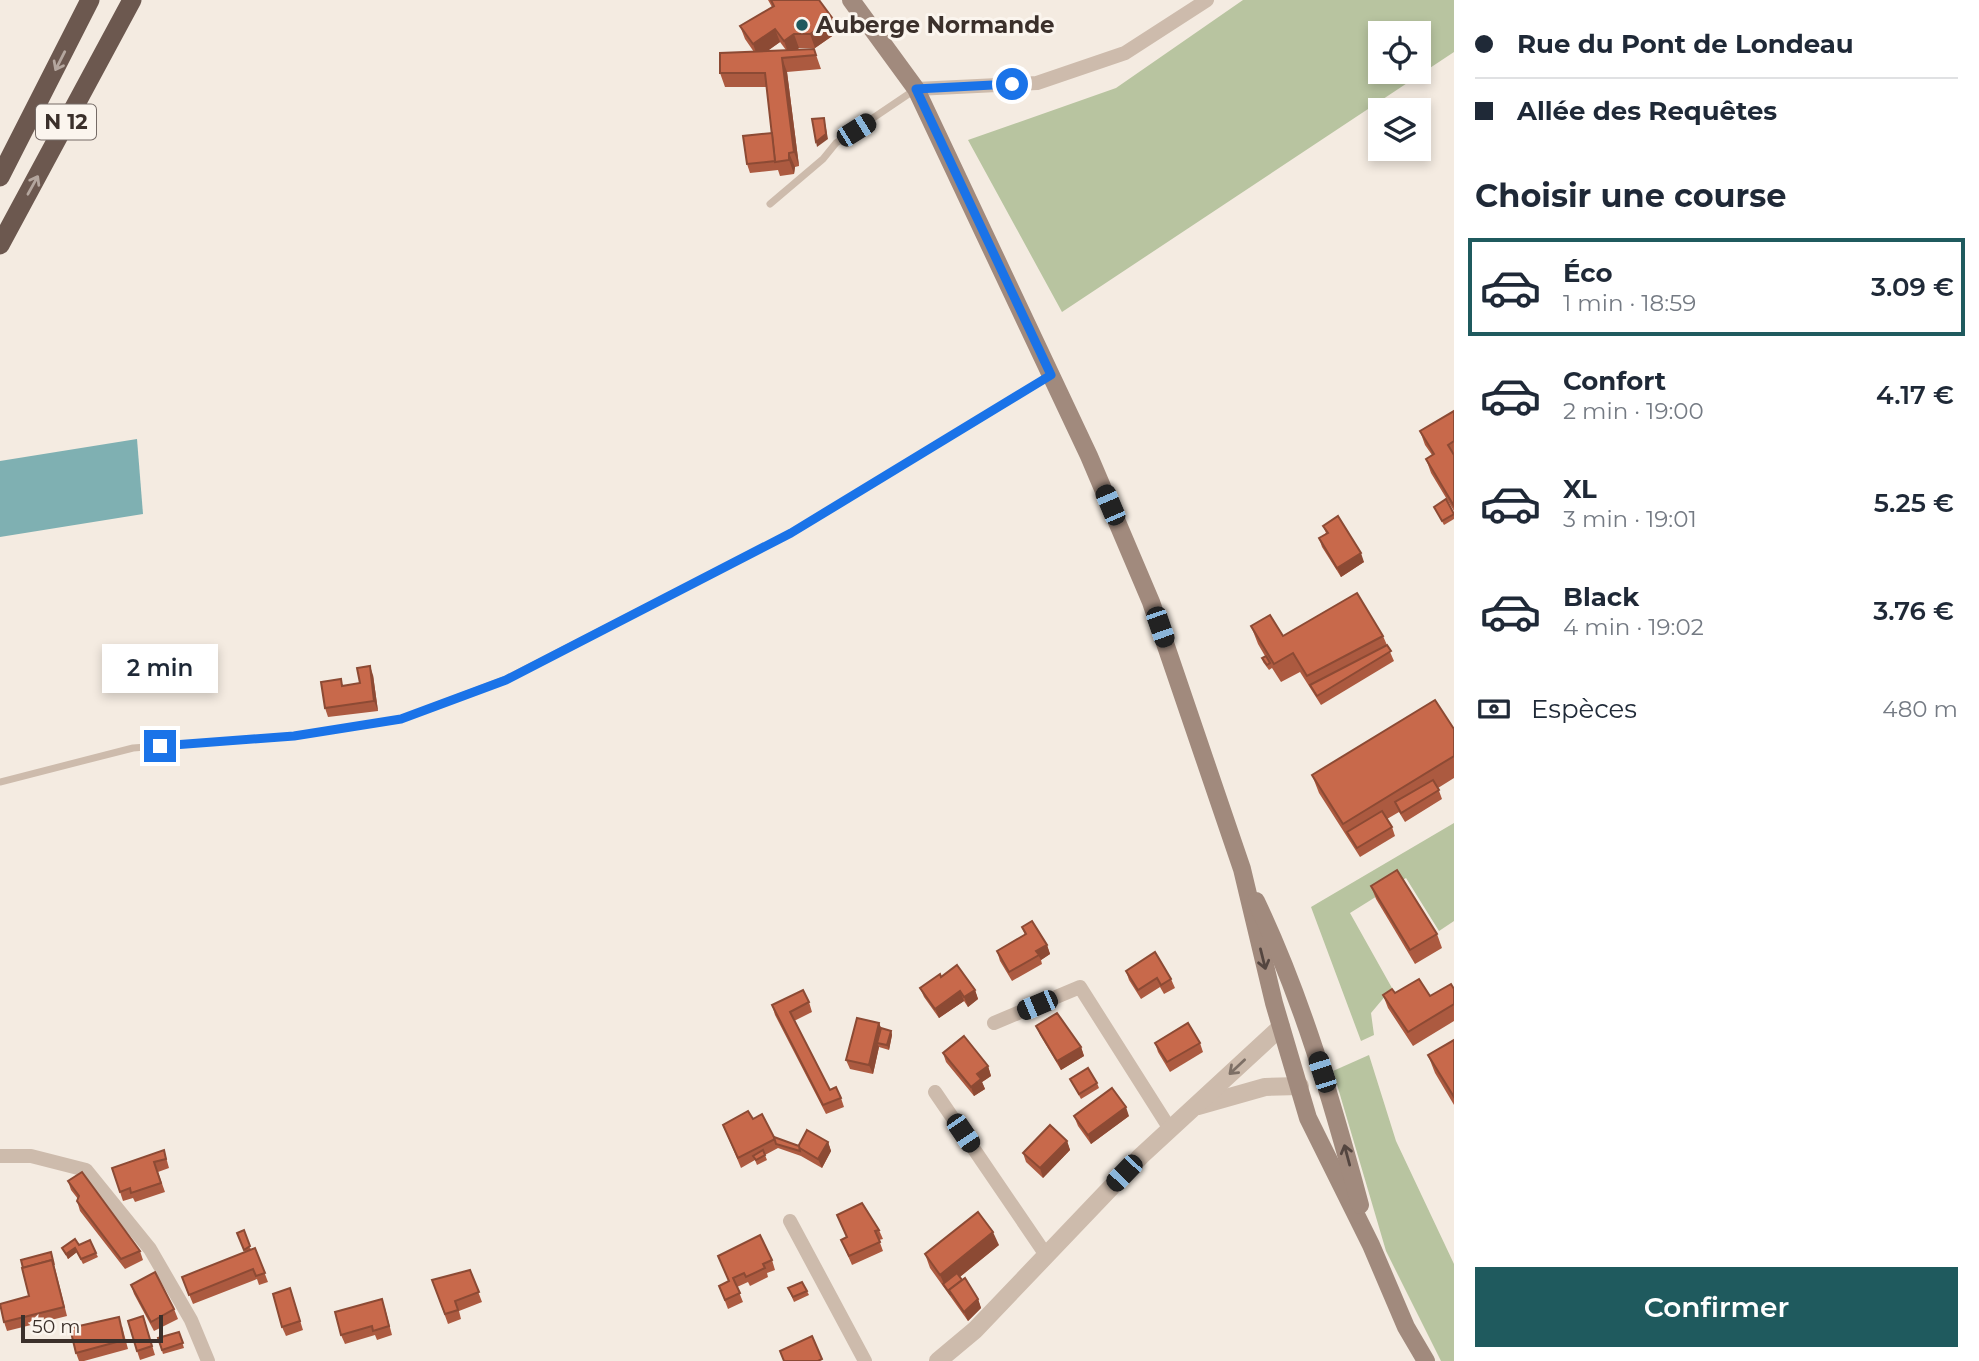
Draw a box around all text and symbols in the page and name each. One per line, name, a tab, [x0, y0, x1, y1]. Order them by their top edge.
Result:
place label: Auberge Normande	[815, 11, 1055, 39]
marker: Auberge Normande	[794, 17, 810, 33]
map controls	[1368, 21, 1431, 161]
button: locate	[1368, 21, 1431, 84]
text: Rue du Pont de Londeau	[1517, 28, 1854, 60]
one-way arrow	[52, 50, 66, 71]
route start	[996, 68, 1028, 100]
text: Allée des Requêtes	[1517, 95, 1777, 127]
button: layers	[1368, 98, 1431, 161]
road number: N 12	[36, 104, 96, 140]
car	[833, 110, 880, 150]
one-way arrow	[26, 175, 40, 195]
text: Choisir une course	[1475, 176, 1787, 215]
icon: car	[1479, 256, 1542, 319]
text: Éco	[1563, 257, 1613, 289]
text: 3.09 €	[1871, 271, 1954, 303]
text: 1 min · 18:59	[1563, 289, 1696, 317]
icon: car	[1479, 364, 1542, 427]
text: Confort	[1563, 365, 1666, 397]
text: 4.17 €	[1876, 379, 1954, 411]
text: 2 min · 19:00	[1563, 397, 1704, 425]
icon: car	[1479, 472, 1542, 535]
text: XL	[1563, 473, 1597, 505]
car	[1093, 482, 1128, 528]
text: 5.25 €	[1874, 487, 1954, 519]
text: 3 min · 19:01	[1563, 505, 1697, 533]
icon: car	[1479, 580, 1542, 643]
text: Black	[1563, 581, 1639, 613]
text: 3.76 €	[1873, 595, 1954, 627]
car	[1144, 604, 1177, 650]
text: 4 min · 19:02	[1563, 613, 1704, 641]
callout: 2 min	[102, 644, 218, 694]
text: 2 min	[127, 654, 193, 682]
icon: cash	[1475, 690, 1513, 728]
text: Espèces	[1531, 693, 1637, 725]
text: 480 m	[1882, 695, 1958, 723]
route end	[144, 730, 176, 762]
one-way arrow	[1257, 947, 1270, 970]
car	[1014, 987, 1061, 1023]
car	[1306, 1049, 1339, 1095]
one-way arrow	[1229, 1058, 1247, 1075]
car	[943, 1110, 984, 1156]
one-way arrow	[1340, 1144, 1353, 1167]
car	[1102, 1151, 1147, 1195]
button: Confirmer	[1475, 1267, 1958, 1347]
scale bar	[21, 1312, 163, 1344]
text: 50 m	[32, 1315, 80, 1338]

